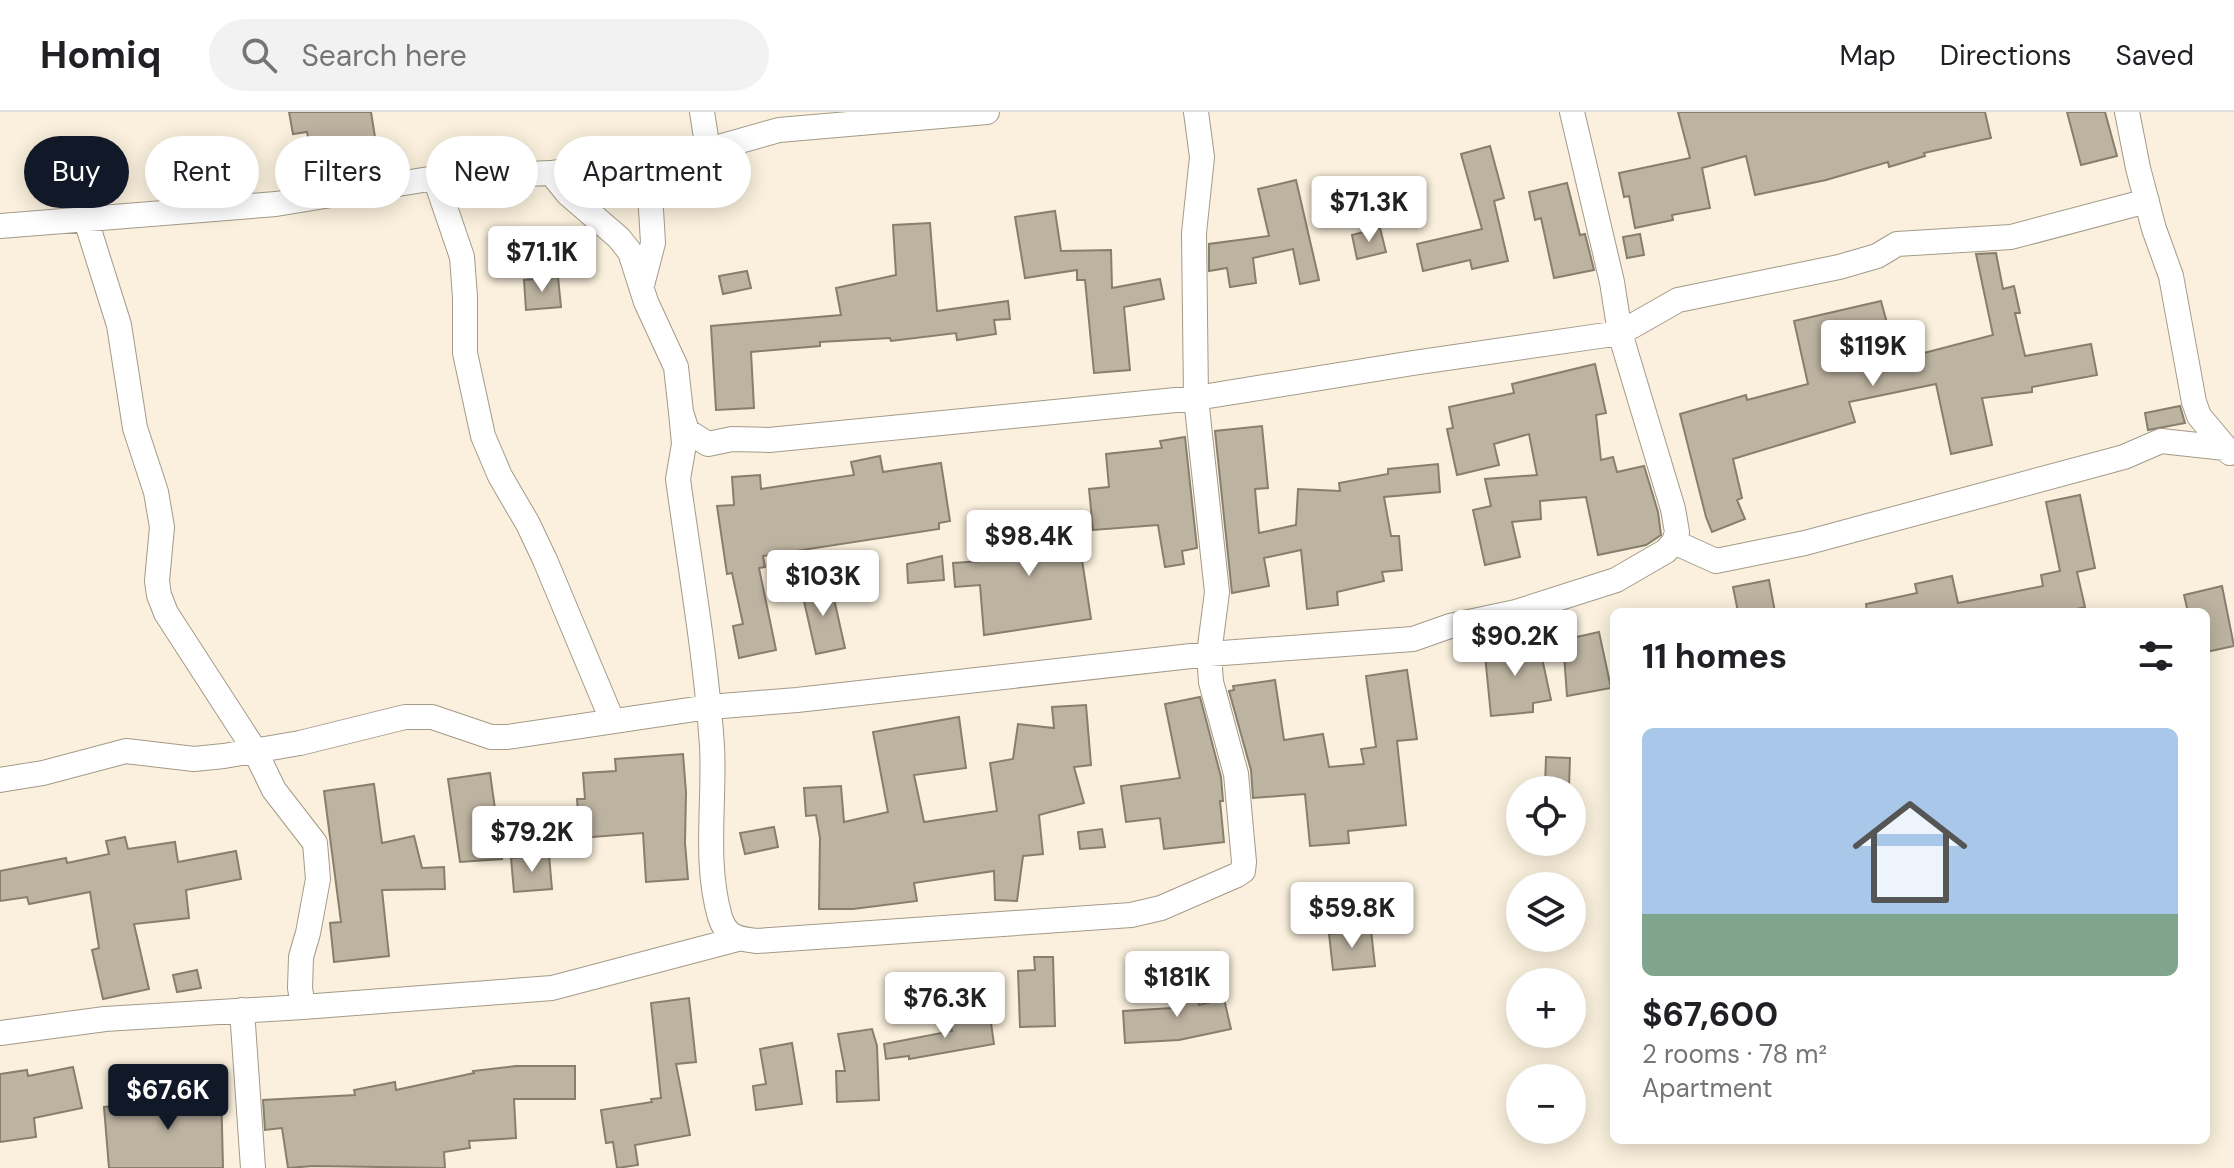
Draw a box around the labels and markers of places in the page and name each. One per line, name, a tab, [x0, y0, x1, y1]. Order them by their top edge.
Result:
pin: $71.3K	[1304, 176, 1434, 244]
pin: $71.1K	[477, 226, 607, 294]
pin: $119K	[1817, 320, 1929, 388]
pin: $98.4K	[964, 510, 1094, 578]
pin: $103K	[767, 550, 879, 618]
pin: $90.2K	[1450, 610, 1580, 678]
pin: $79.2K	[467, 806, 597, 874]
pin: $59.8K	[1287, 882, 1417, 950]
pin: $181K	[1121, 951, 1233, 1019]
pin: $76.3K	[880, 972, 1010, 1040]
pin: $67.6K	[103, 1064, 233, 1132]

